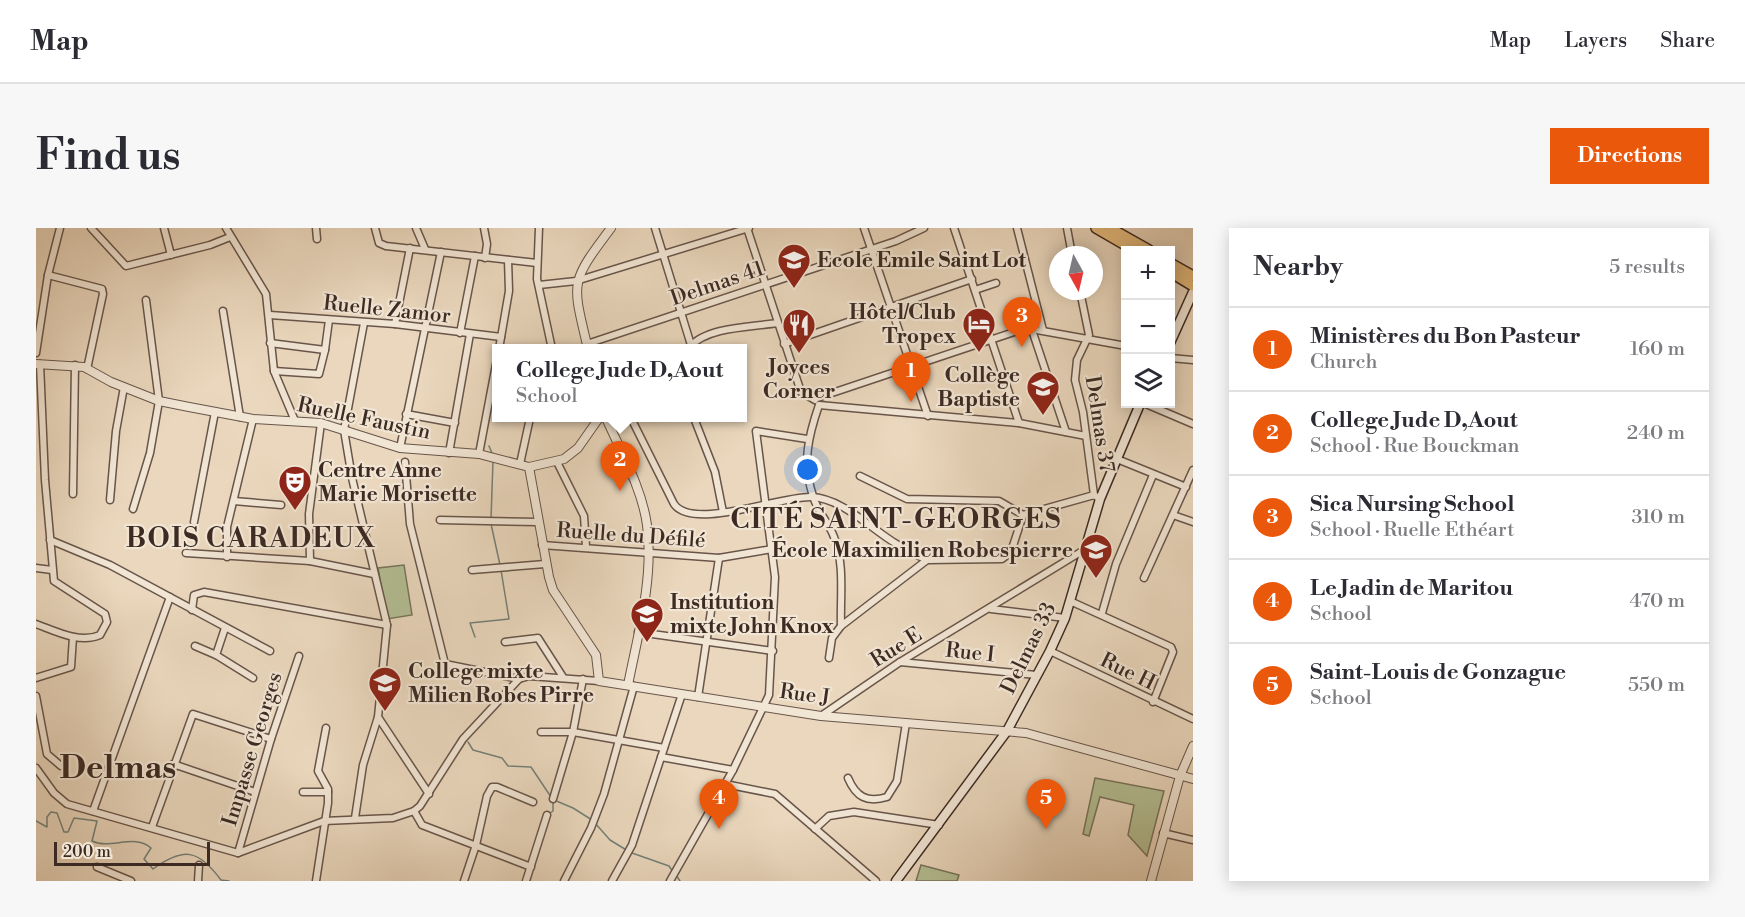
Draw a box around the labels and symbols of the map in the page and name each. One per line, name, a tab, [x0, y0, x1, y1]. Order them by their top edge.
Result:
school or university icon: Ecole Emile Saint Lot	[776, 242, 812, 289]
north arrow	[1049, 246, 1103, 300]
place label: Ecole Emile Saint Lot	[817, 248, 1027, 274]
street label: Delmas 41	[667, 256, 768, 312]
street label: Ruelle Zamor	[322, 290, 452, 330]
pin: 3	[1002, 298, 1042, 347]
place label: Hôtel/Club Tropex	[849, 300, 957, 350]
hotel icon: Hôtel/Club Tropex	[961, 306, 997, 353]
restaurant icon: Joyces Corner	[781, 307, 817, 354]
pin: 1	[892, 352, 930, 402]
place label: Joyces Corner	[763, 355, 835, 405]
place label: Collège Baptiste	[938, 363, 1020, 413]
school or university icon: Collège Baptiste	[1025, 369, 1061, 416]
street label: Delmas 37	[1079, 374, 1120, 475]
street label: Ruelle Faustin	[295, 392, 433, 446]
pin: 2	[600, 442, 640, 491]
your location	[793, 455, 822, 484]
place label: Centre Anne Marie Morisette	[318, 458, 477, 508]
theatre icon: Centre Anne Marie Morisette	[277, 464, 313, 511]
district label: CITÉ SAINT-GEORGES	[730, 500, 1062, 537]
street label: Ruelle du Défilé	[556, 518, 706, 554]
district label: BOIS CARADEUX	[126, 522, 376, 556]
school or university icon: École Maximilien Robespierre	[1078, 532, 1114, 579]
place label: École Maximilien Robespierre	[772, 536, 1073, 564]
place label: Institution mixte John Knox	[670, 590, 835, 640]
school or university icon: Institution mixte John Knox	[629, 596, 665, 643]
street label: Delmas 33	[996, 598, 1062, 699]
street label: Rue E	[866, 622, 927, 674]
street label: Rue I	[944, 637, 996, 669]
street label: Rue H	[1096, 647, 1160, 696]
place label: College mixte Milien Robes Pirre	[408, 659, 594, 709]
school or university icon: College mixte Milien Robes Pirre	[367, 665, 403, 712]
street label: Impasse Georges	[217, 669, 289, 829]
street label: Rue J	[778, 679, 832, 711]
district label: Delmas	[60, 748, 176, 789]
pin: 4	[700, 780, 738, 829]
pin: 5	[1026, 780, 1066, 829]
scale bar	[54, 839, 210, 866]

